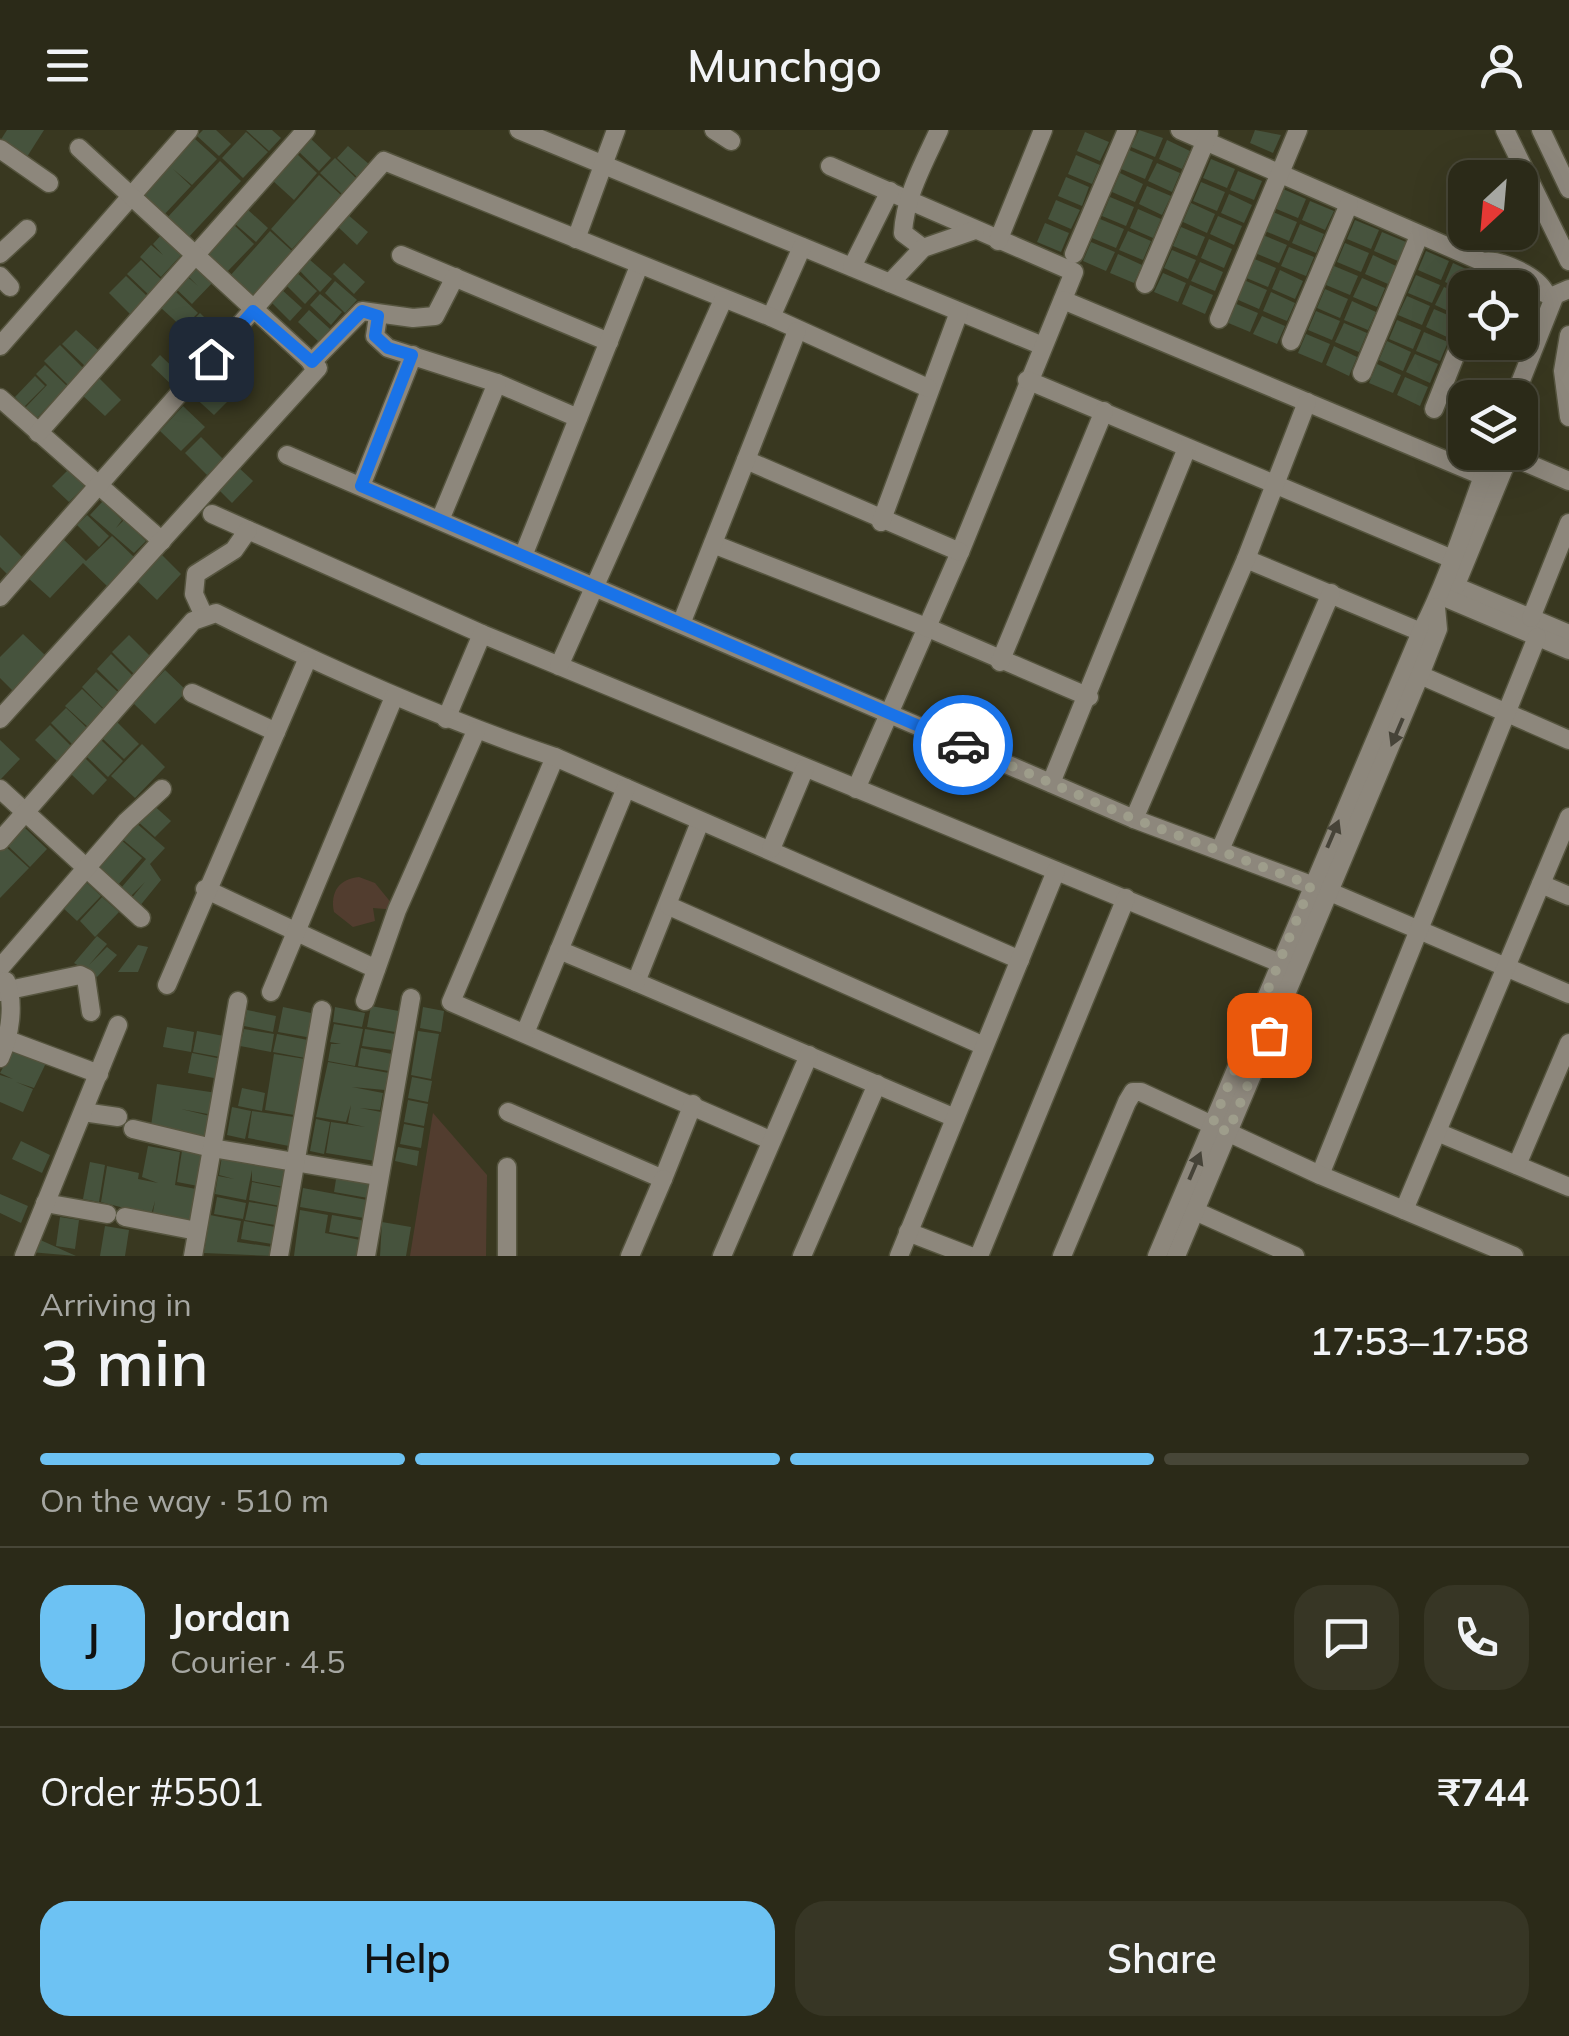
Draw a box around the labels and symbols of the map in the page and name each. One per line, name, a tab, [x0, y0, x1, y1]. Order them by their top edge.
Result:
north arrow	[1448, 160, 1538, 250]
pin	[169, 317, 254, 402]
courier	[913, 695, 1013, 795]
one-way arrow	[1389, 717, 1405, 747]
one-way arrow	[1325, 819, 1341, 849]
pin	[1227, 993, 1312, 1078]
one-way arrow	[1187, 1151, 1203, 1181]

